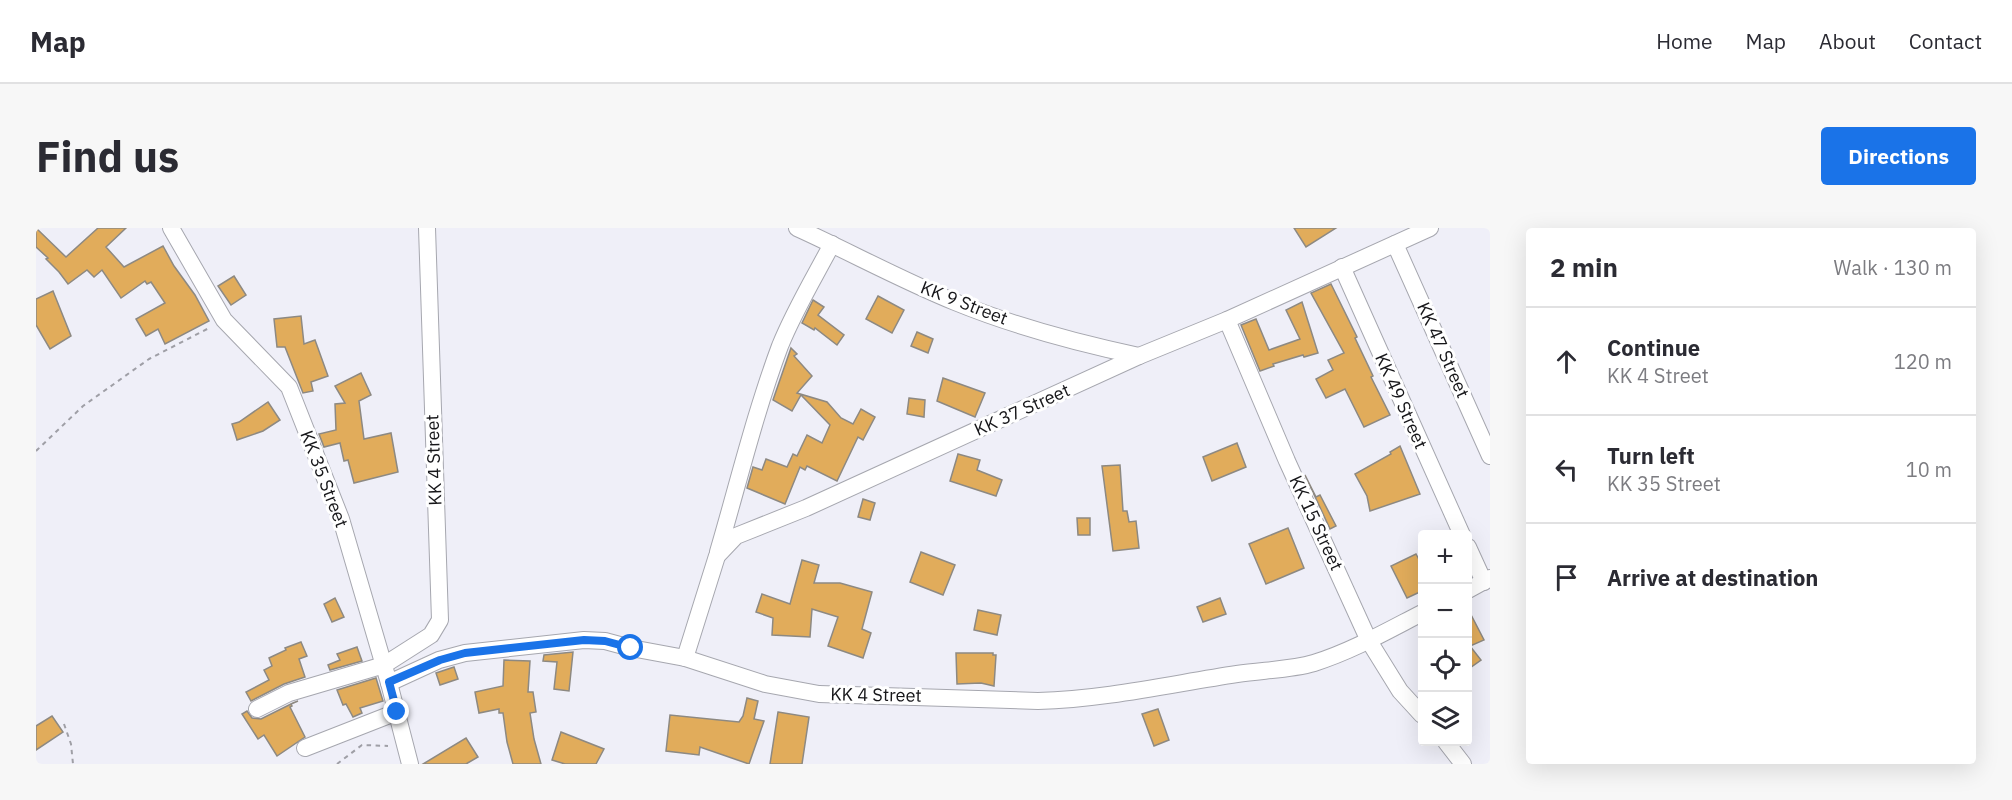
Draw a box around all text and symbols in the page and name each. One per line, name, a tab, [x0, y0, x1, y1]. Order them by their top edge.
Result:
text: Map	[30, 23, 86, 60]
text: Home	[1656, 27, 1713, 55]
text: Map	[1746, 27, 1786, 55]
text: About	[1819, 27, 1876, 55]
text: Contact	[1909, 27, 1982, 55]
button: Directions	[1821, 127, 1976, 185]
text: Find us	[36, 129, 179, 184]
text: 2 min	[1550, 250, 1618, 284]
text: Walk · 130 m	[1834, 254, 1952, 281]
street label: KK 9 Street	[917, 275, 1011, 330]
street label: KK 47 Street	[1412, 298, 1475, 401]
text: Continue	[1607, 333, 1700, 362]
icon: ahead	[1550, 345, 1583, 378]
text: 120 m	[1894, 348, 1952, 375]
street label: KK 49 Street	[1370, 349, 1433, 452]
text: KK 4 Street	[1607, 362, 1709, 389]
street label: KK 37 Street	[970, 378, 1073, 441]
street label: KK 4 Street	[420, 414, 447, 506]
street label: KK 35 Street	[295, 427, 354, 531]
text: Turn left	[1607, 441, 1695, 470]
icon: left	[1550, 453, 1583, 486]
text: 10 m	[1906, 456, 1952, 483]
text: KK 35 Street	[1607, 470, 1721, 497]
street label: KK 15 Street	[1284, 472, 1348, 574]
map controls	[1418, 530, 1472, 746]
button: +	[1418, 530, 1472, 584]
icon: arrive	[1550, 561, 1583, 594]
text: Arrive at destination	[1607, 563, 1818, 592]
button: −	[1418, 584, 1472, 638]
route start	[617, 634, 643, 660]
button: locate	[1418, 638, 1472, 692]
street label: KK 4 Street	[830, 682, 922, 707]
button: layers	[1418, 692, 1472, 746]
route end	[383, 698, 409, 724]

